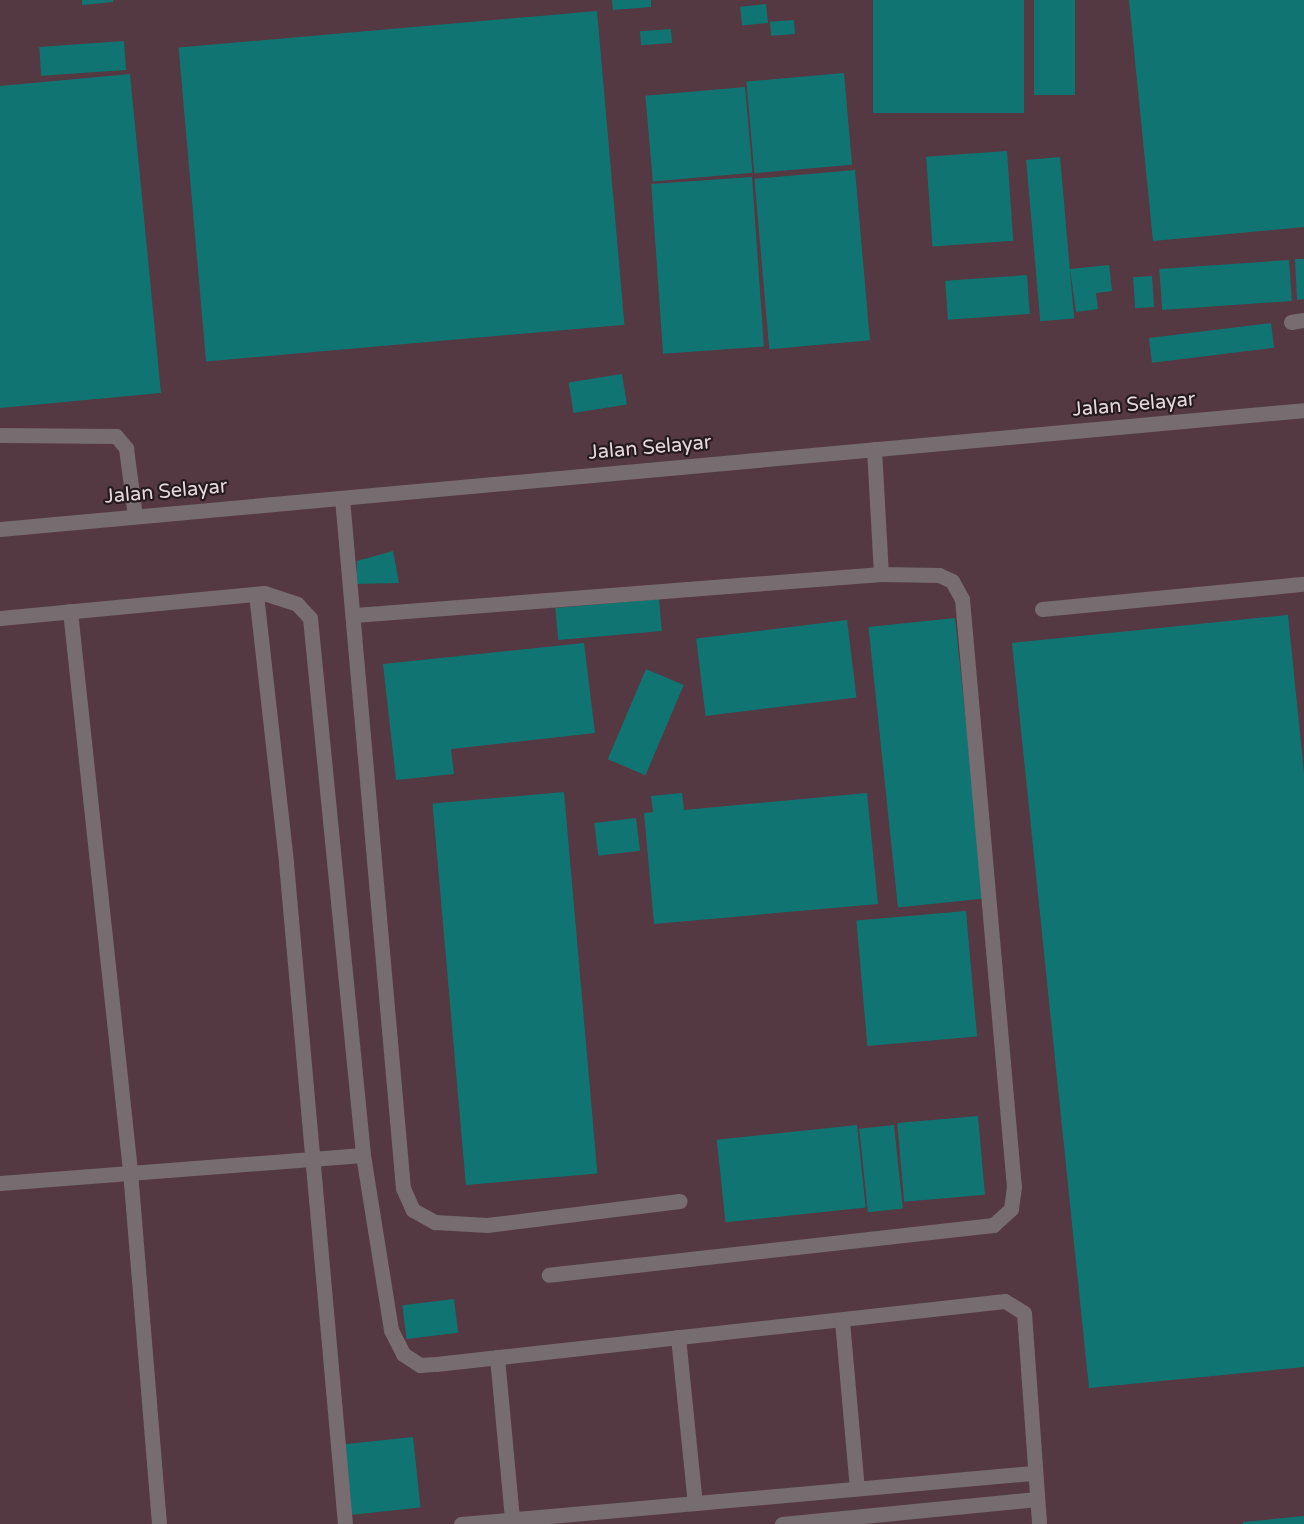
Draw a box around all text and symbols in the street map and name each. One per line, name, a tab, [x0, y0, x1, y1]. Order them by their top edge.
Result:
street label: Jalan Selayar	[1072, 388, 1196, 422]
street label: Jalan Selayar	[588, 431, 712, 465]
street label: Jalan Selayar	[104, 475, 228, 509]

